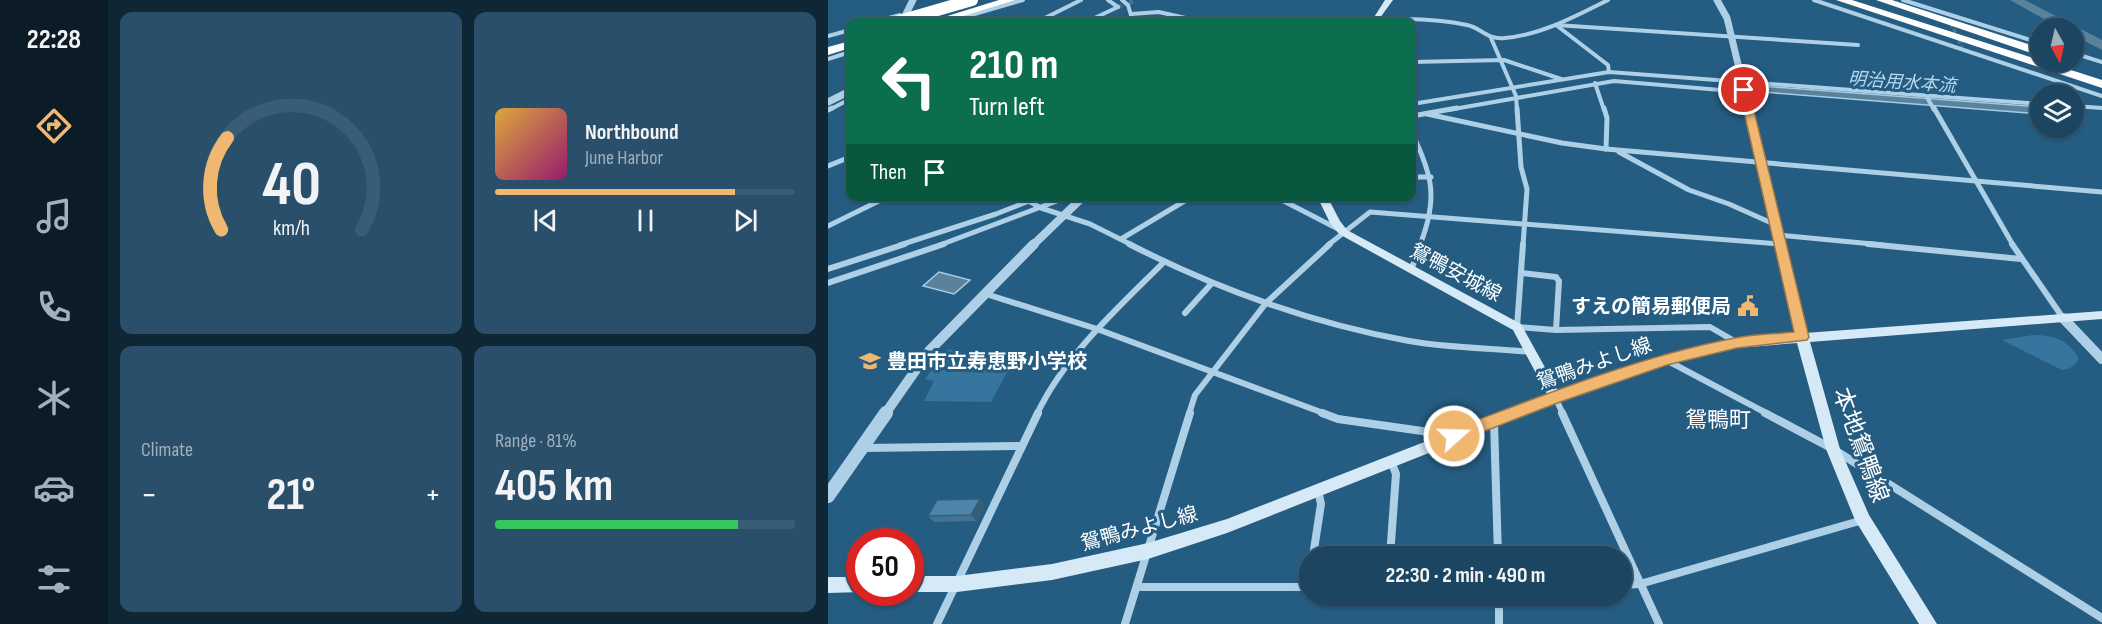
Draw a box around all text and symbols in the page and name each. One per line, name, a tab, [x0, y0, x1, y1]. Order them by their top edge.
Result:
north arrow	[2030, 18, 2084, 72]
map controls	[2030, 18, 2084, 138]
text: 22:28	[27, 24, 81, 56]
text: 210 m	[969, 40, 1058, 91]
icon: left	[870, 42, 948, 120]
pin	[1718, 64, 1769, 115]
water label: 明治用水本流	[1847, 68, 1960, 97]
icon: arrive	[1727, 73, 1760, 106]
button: layers	[2030, 84, 2084, 138]
text: Turn left	[969, 91, 1045, 123]
icon: directions	[33, 105, 75, 147]
text: Northbound	[585, 119, 679, 146]
text: June Harbor	[585, 146, 663, 170]
text: 40	[262, 148, 320, 223]
icon: arrive	[918, 156, 951, 189]
text: Then	[870, 159, 906, 186]
icon: music	[33, 195, 75, 237]
icon: previous	[529, 204, 562, 237]
icon: pause	[629, 204, 662, 237]
icon: next	[729, 204, 762, 237]
text: km/h	[272, 216, 310, 241]
street label: 鴛鴨安城線	[1406, 239, 1505, 307]
icon: phone	[33, 286, 75, 328]
public building icon: すえの簡易郵便局	[1736, 294, 1760, 318]
place label: すえの簡易郵便局	[1571, 295, 1731, 319]
street label: 鴛鴨みよし線	[1534, 333, 1655, 395]
school or university icon: 豊田市立寿恵野小学校	[858, 349, 882, 373]
place label: 豊田市立寿恵野小学校	[887, 350, 1087, 374]
icon: climate	[33, 377, 75, 419]
street label: 本地鴛鴨線	[1826, 384, 1895, 507]
position arrow	[1422, 404, 1486, 468]
district label: 鴛鴨町	[1685, 407, 1751, 434]
text: Range · 81%	[495, 429, 577, 453]
text: Climate	[141, 438, 193, 462]
text: 405 km	[495, 459, 613, 514]
icon: car	[33, 467, 75, 509]
text: 21°	[267, 468, 315, 523]
text: −	[141, 475, 157, 515]
text: +	[425, 475, 441, 515]
street label: 鴛鴨みよし線	[1078, 502, 1200, 556]
speed limit sign: 50	[846, 528, 924, 606]
icon: filters	[33, 558, 75, 600]
text: 22:30 · 2 min · 490 m	[1386, 562, 1545, 589]

